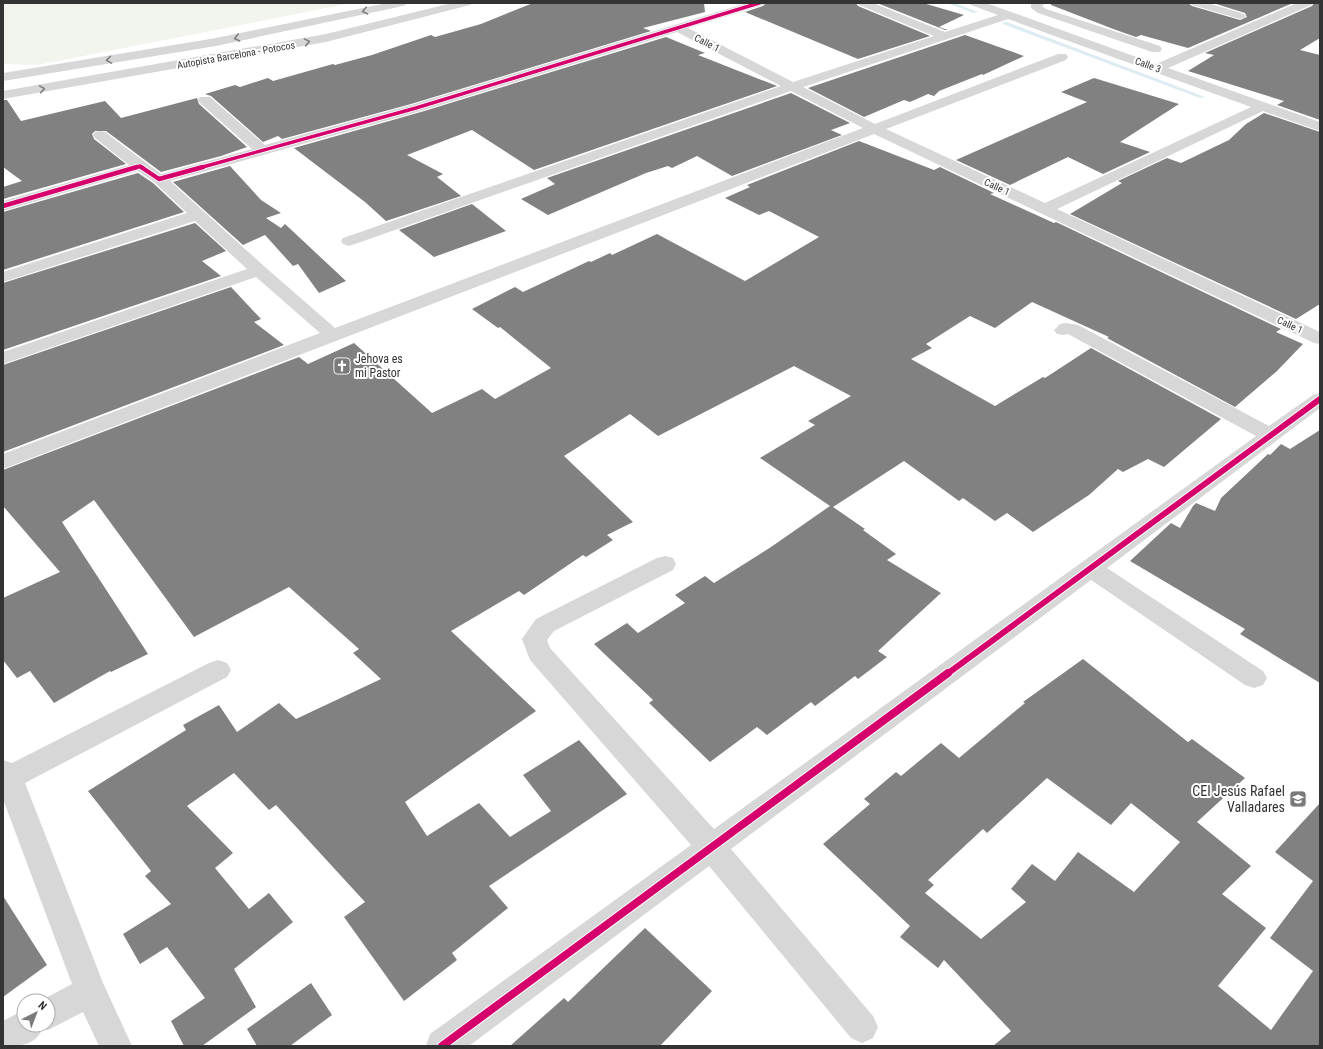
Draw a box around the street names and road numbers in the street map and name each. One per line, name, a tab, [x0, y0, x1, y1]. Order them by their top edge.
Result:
street label: Calle 1	[692, 32, 722, 54]
street label: Autopista Barcelona - Potocos	[176, 39, 296, 71]
street label: Calle 3	[1133, 55, 1163, 75]
street label: Calle 1	[982, 176, 1012, 198]
street label: Calle 1	[1275, 314, 1305, 336]

